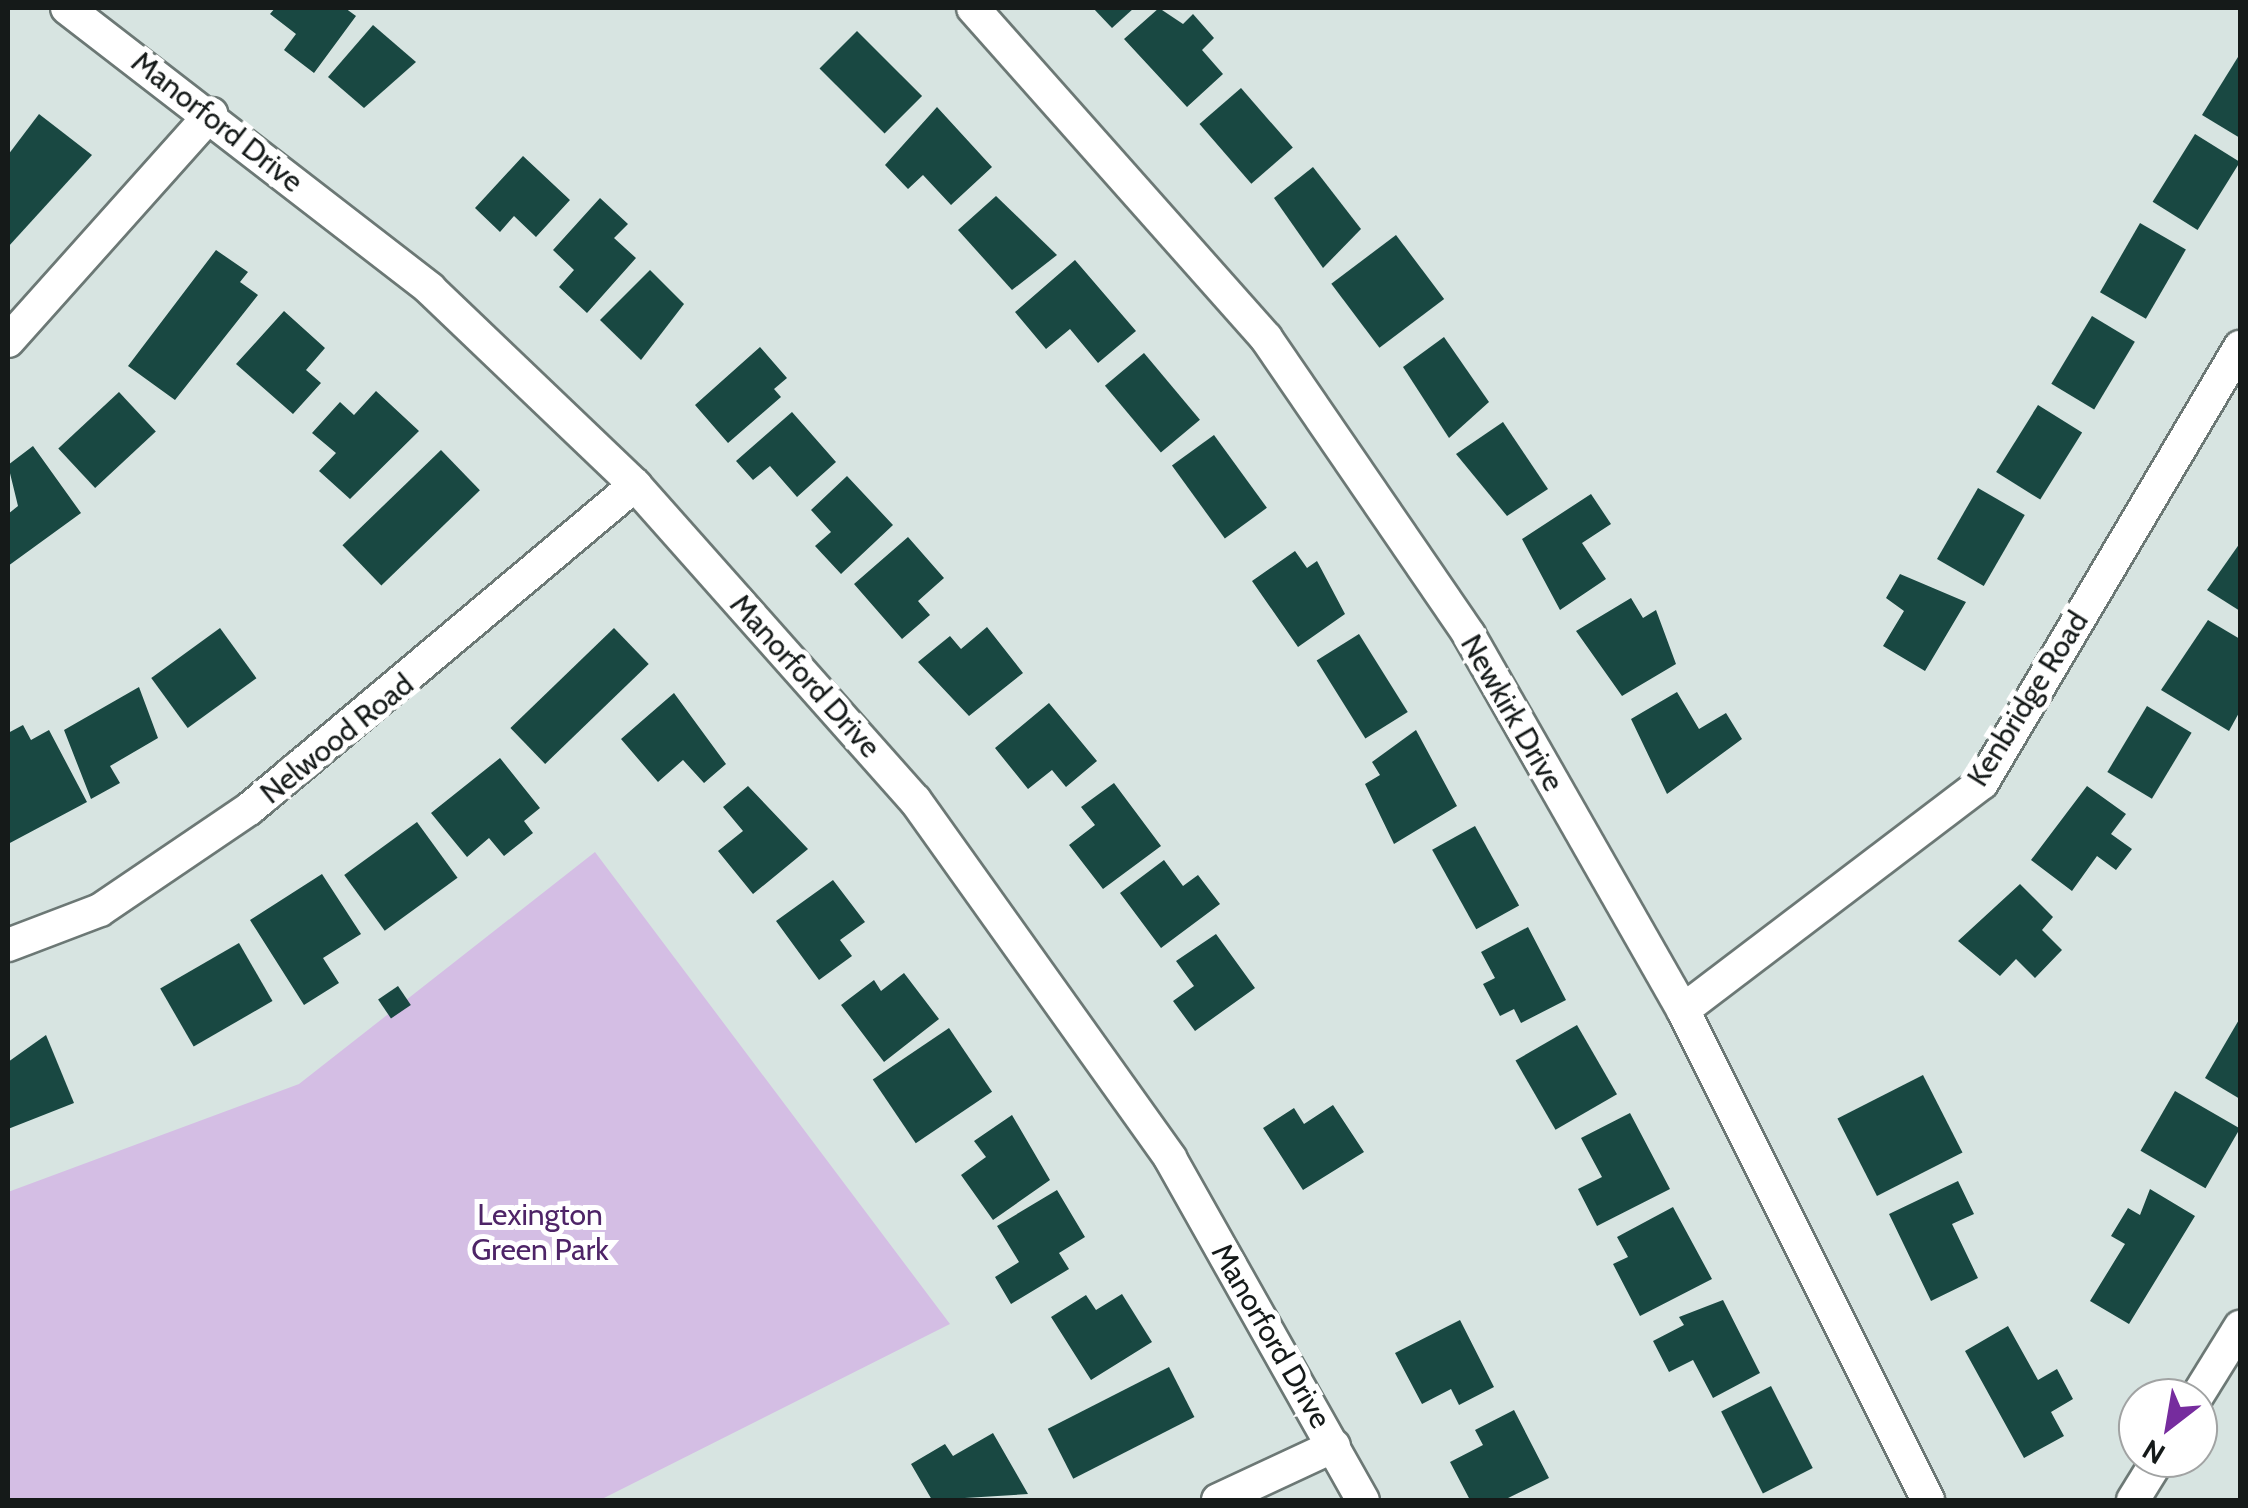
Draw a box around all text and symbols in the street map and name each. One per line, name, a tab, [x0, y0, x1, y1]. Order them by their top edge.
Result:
street label: Manorford Drive	[124, 44, 310, 200]
street label: Manorford Drive	[722, 587, 888, 765]
street label: Kenbridge Road	[1960, 605, 2096, 793]
street label: Newkirk Drive	[1453, 628, 1571, 798]
street label: Nelwood Road	[253, 666, 421, 812]
park label: Lexington Green Park	[471, 1197, 609, 1268]
street label: Manorford Drive	[1204, 1237, 1338, 1435]
north arrow	[2118, 1378, 2218, 1478]
text: N	[2136, 1432, 2171, 1472]

